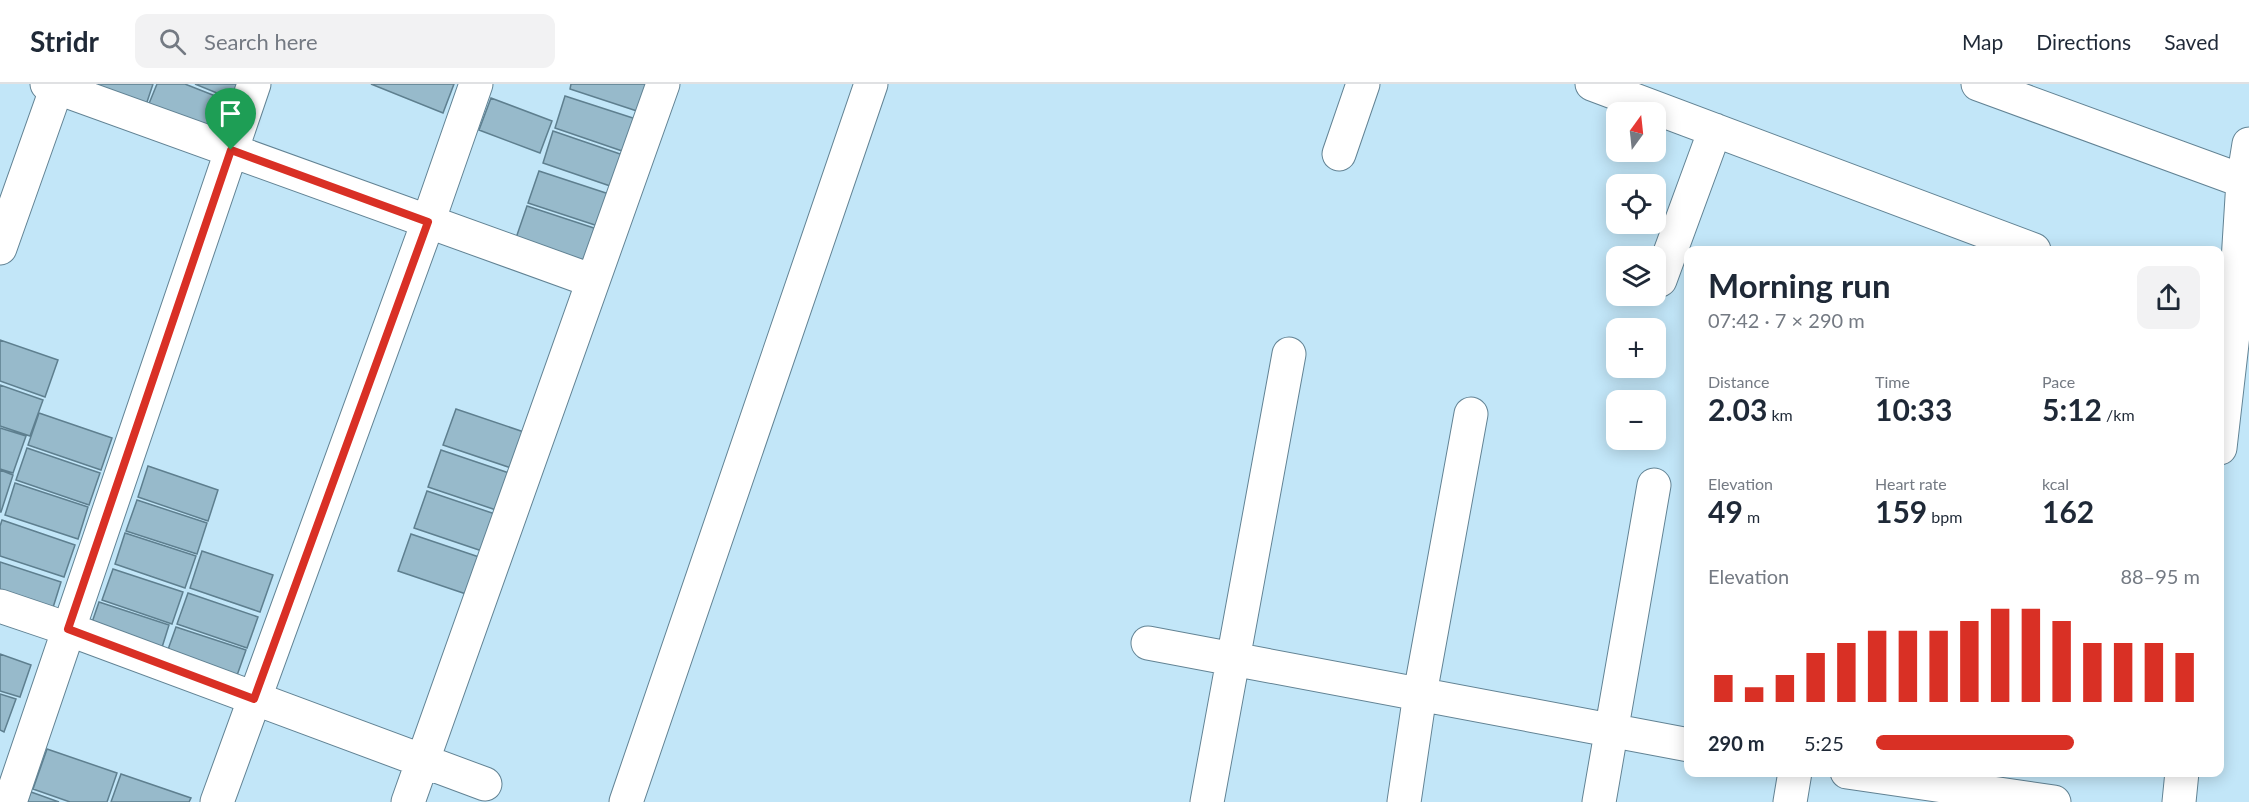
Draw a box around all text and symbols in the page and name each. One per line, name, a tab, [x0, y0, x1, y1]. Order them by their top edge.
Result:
search box	[135, 14, 555, 68]
text: Stridr	[30, 24, 99, 58]
icon: search	[156, 25, 189, 58]
text: Search here	[204, 28, 318, 55]
text: Map	[1962, 29, 2003, 54]
text: Directions	[2036, 29, 2131, 54]
text: Saved	[2164, 29, 2219, 54]
pin	[205, 88, 256, 150]
icon: arrive	[214, 97, 247, 130]
north arrow	[1606, 102, 1666, 162]
map controls	[1606, 102, 1666, 450]
button: locate	[1606, 174, 1666, 234]
button: layers	[1606, 246, 1666, 306]
text: Morning run	[1708, 265, 1891, 305]
button: share	[2137, 266, 2200, 329]
text: 07:42 · 7 × 290 m	[1708, 308, 1865, 332]
button: +	[1606, 318, 1666, 378]
text: Distance	[1708, 372, 1769, 391]
text: Time	[1875, 372, 1910, 391]
text: Pace	[2042, 372, 2075, 391]
button: −	[1606, 390, 1666, 450]
text: 2.03	[1708, 391, 1767, 427]
text: 10:33	[1875, 391, 1952, 427]
text: 5:12	[2042, 391, 2102, 427]
text: km	[1767, 405, 1793, 424]
text: /km	[2102, 405, 2135, 424]
text: Elevation	[1708, 474, 1773, 493]
text: Heart rate	[1875, 474, 1947, 493]
text: kcal	[2042, 474, 2069, 493]
text: 49	[1708, 493, 1743, 529]
text: 159	[1875, 493, 1927, 529]
text: 162	[2042, 493, 2094, 529]
text: m	[1743, 507, 1760, 526]
text: bpm	[1927, 507, 1962, 526]
text: Elevation	[1708, 564, 1789, 588]
text: 88–95 m	[2120, 564, 2200, 588]
text: 290 m	[1708, 731, 1764, 755]
text: 5:25	[1804, 731, 1844, 755]

